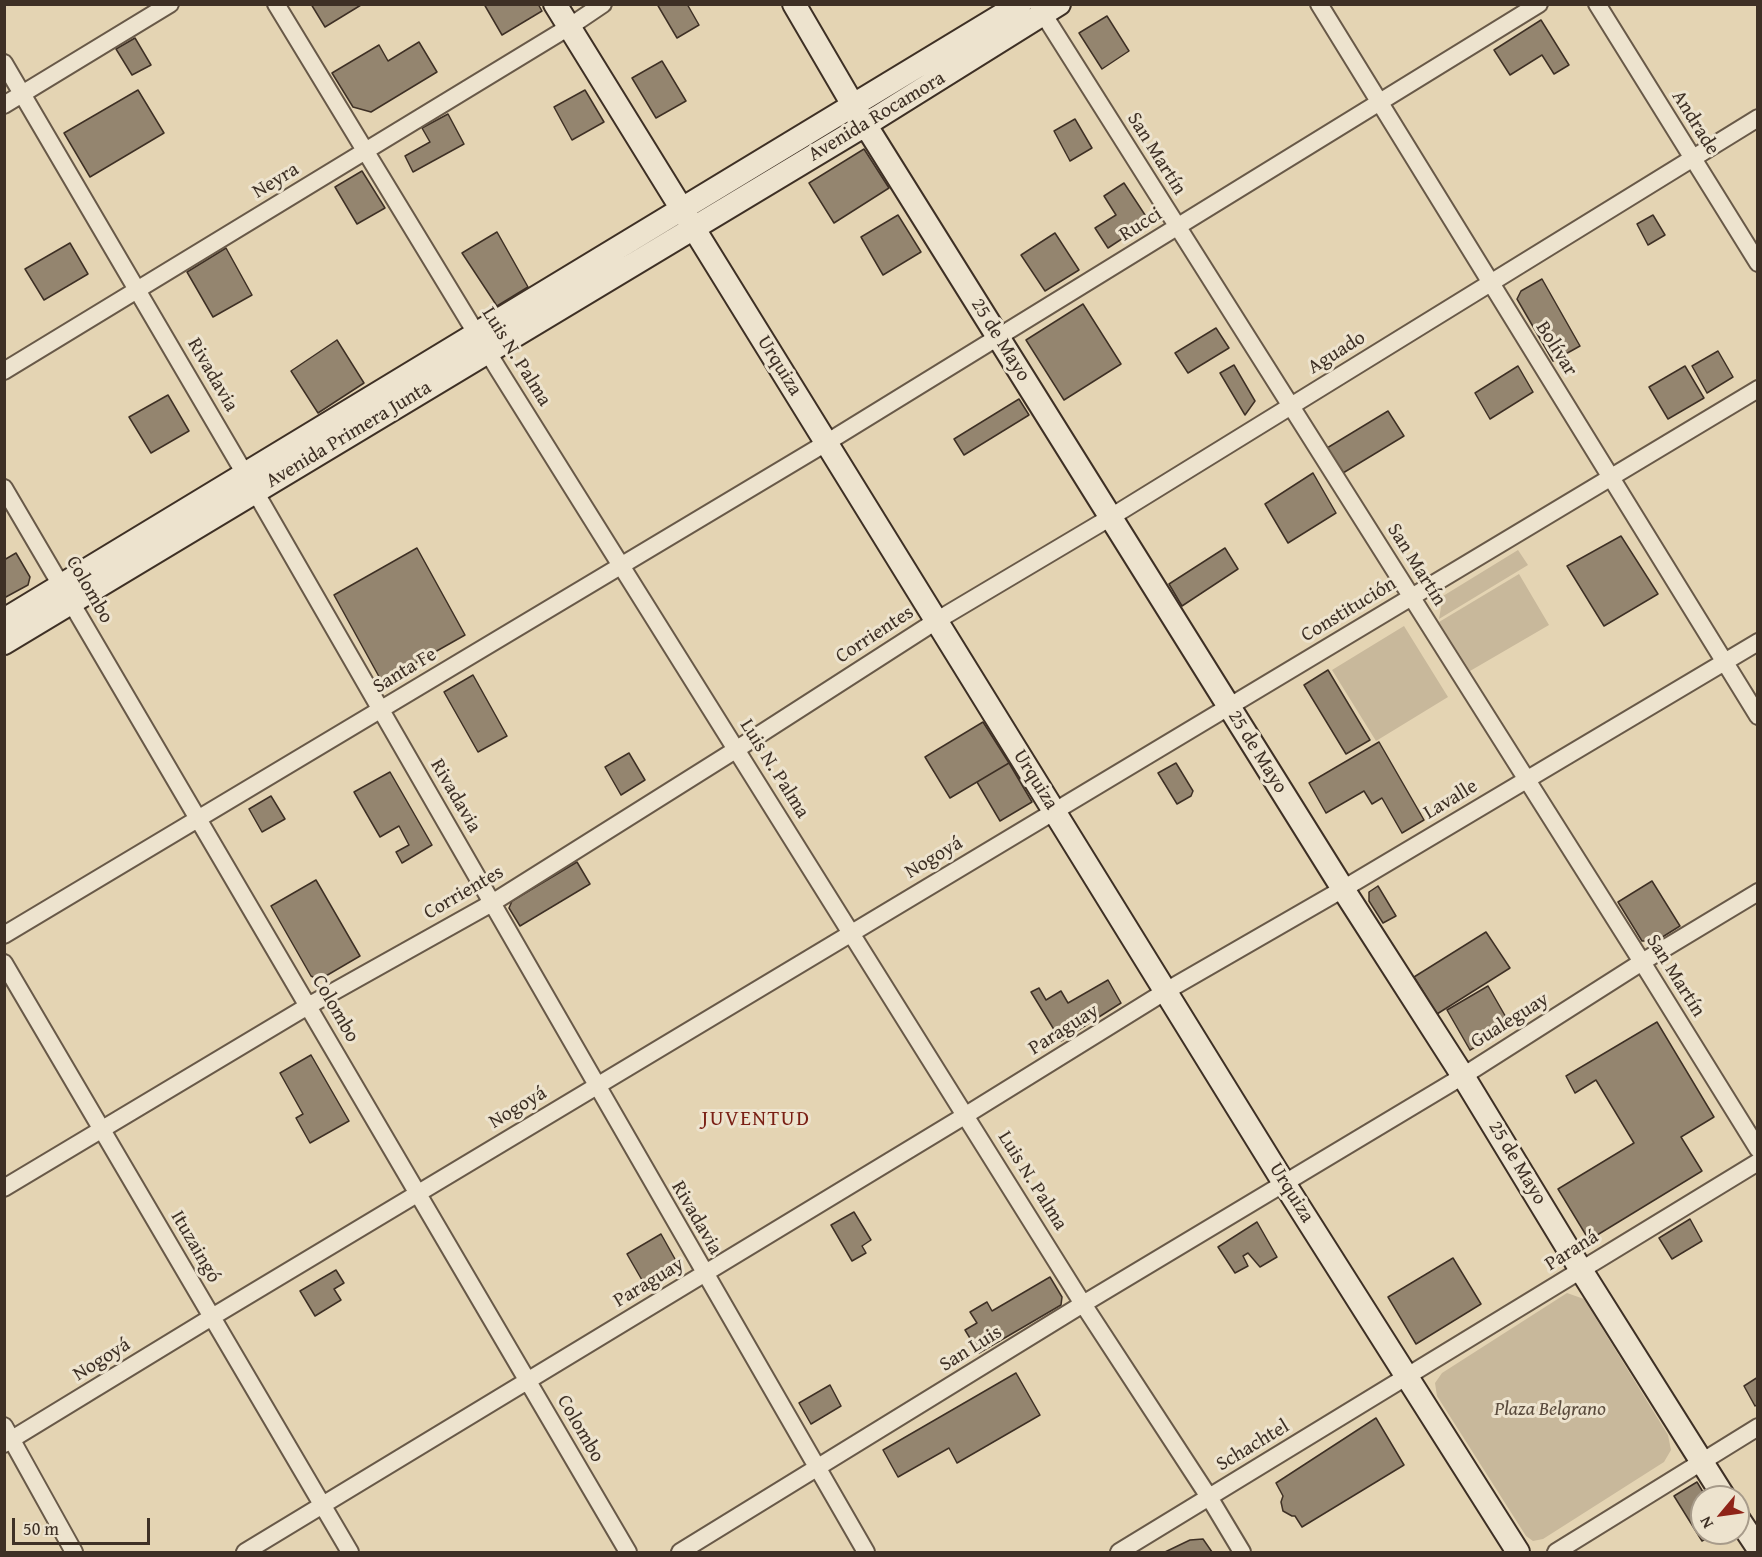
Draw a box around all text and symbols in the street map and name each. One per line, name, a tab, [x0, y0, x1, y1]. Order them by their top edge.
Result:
street label: Avenida Rocamora	[804, 67, 950, 167]
street label: Andrade	[1666, 86, 1724, 160]
street label: San Martín	[1121, 108, 1191, 200]
street label: Neyra	[248, 158, 304, 204]
street label: Rucci	[1115, 203, 1167, 247]
street label: 25 de Mayo	[965, 294, 1035, 386]
street label: Luis N. Palma	[476, 303, 556, 411]
street label: Bolívar	[1530, 317, 1582, 381]
street label: Aguado	[1304, 326, 1370, 380]
street label: Urquiza	[751, 332, 807, 400]
street label: Rivadavia	[181, 334, 243, 416]
street label: Avenida Primera Junta	[262, 376, 436, 494]
street label: San Martín	[1381, 519, 1451, 611]
street label: Colombo	[60, 552, 118, 628]
street label: Constitución	[1297, 572, 1401, 648]
street label: Corrientes	[831, 601, 919, 669]
street label: Santa Fe	[369, 643, 441, 699]
street label: 25 de Mayo	[1222, 706, 1292, 798]
street label: Luis N. Palma	[734, 715, 814, 823]
street label: Urquiza	[1007, 746, 1063, 814]
street label: Rivadavia	[424, 755, 486, 837]
street label: Lavalle	[1420, 775, 1482, 825]
street label: Nogoyá	[901, 832, 967, 884]
street label: Corrientes	[420, 861, 508, 925]
street label: San Martín	[1640, 930, 1710, 1022]
street label: Colombo	[306, 971, 364, 1047]
street label: Gualeguay	[1467, 988, 1553, 1054]
street label: Paraguay	[1025, 999, 1103, 1061]
street label: Nogoyá	[485, 1082, 551, 1134]
district label: JUVENTUD	[702, 1107, 810, 1133]
street label: 25 de Mayo	[1483, 1117, 1551, 1209]
street label: Luis N. Palma	[992, 1127, 1072, 1235]
street label: Urquiza	[1263, 1159, 1319, 1227]
street label: Rivadavia	[665, 1177, 727, 1259]
street label: Ituzaingó	[165, 1207, 225, 1287]
street label: Paraná	[1541, 1225, 1603, 1277]
street label: Paraguay	[609, 1253, 689, 1313]
street label: San Luis	[935, 1321, 1007, 1377]
street label: Nogoyá	[69, 1333, 135, 1387]
street label: Colombo	[551, 1391, 609, 1467]
park label: Plaza Belgrano	[1494, 1398, 1606, 1422]
street label: Schachtel	[1212, 1415, 1294, 1477]
north arrow	[1690, 1485, 1750, 1545]
scale bar	[15, 1506, 153, 1544]
text: N	[1693, 1512, 1719, 1533]
text: 50 m	[23, 1515, 59, 1542]

